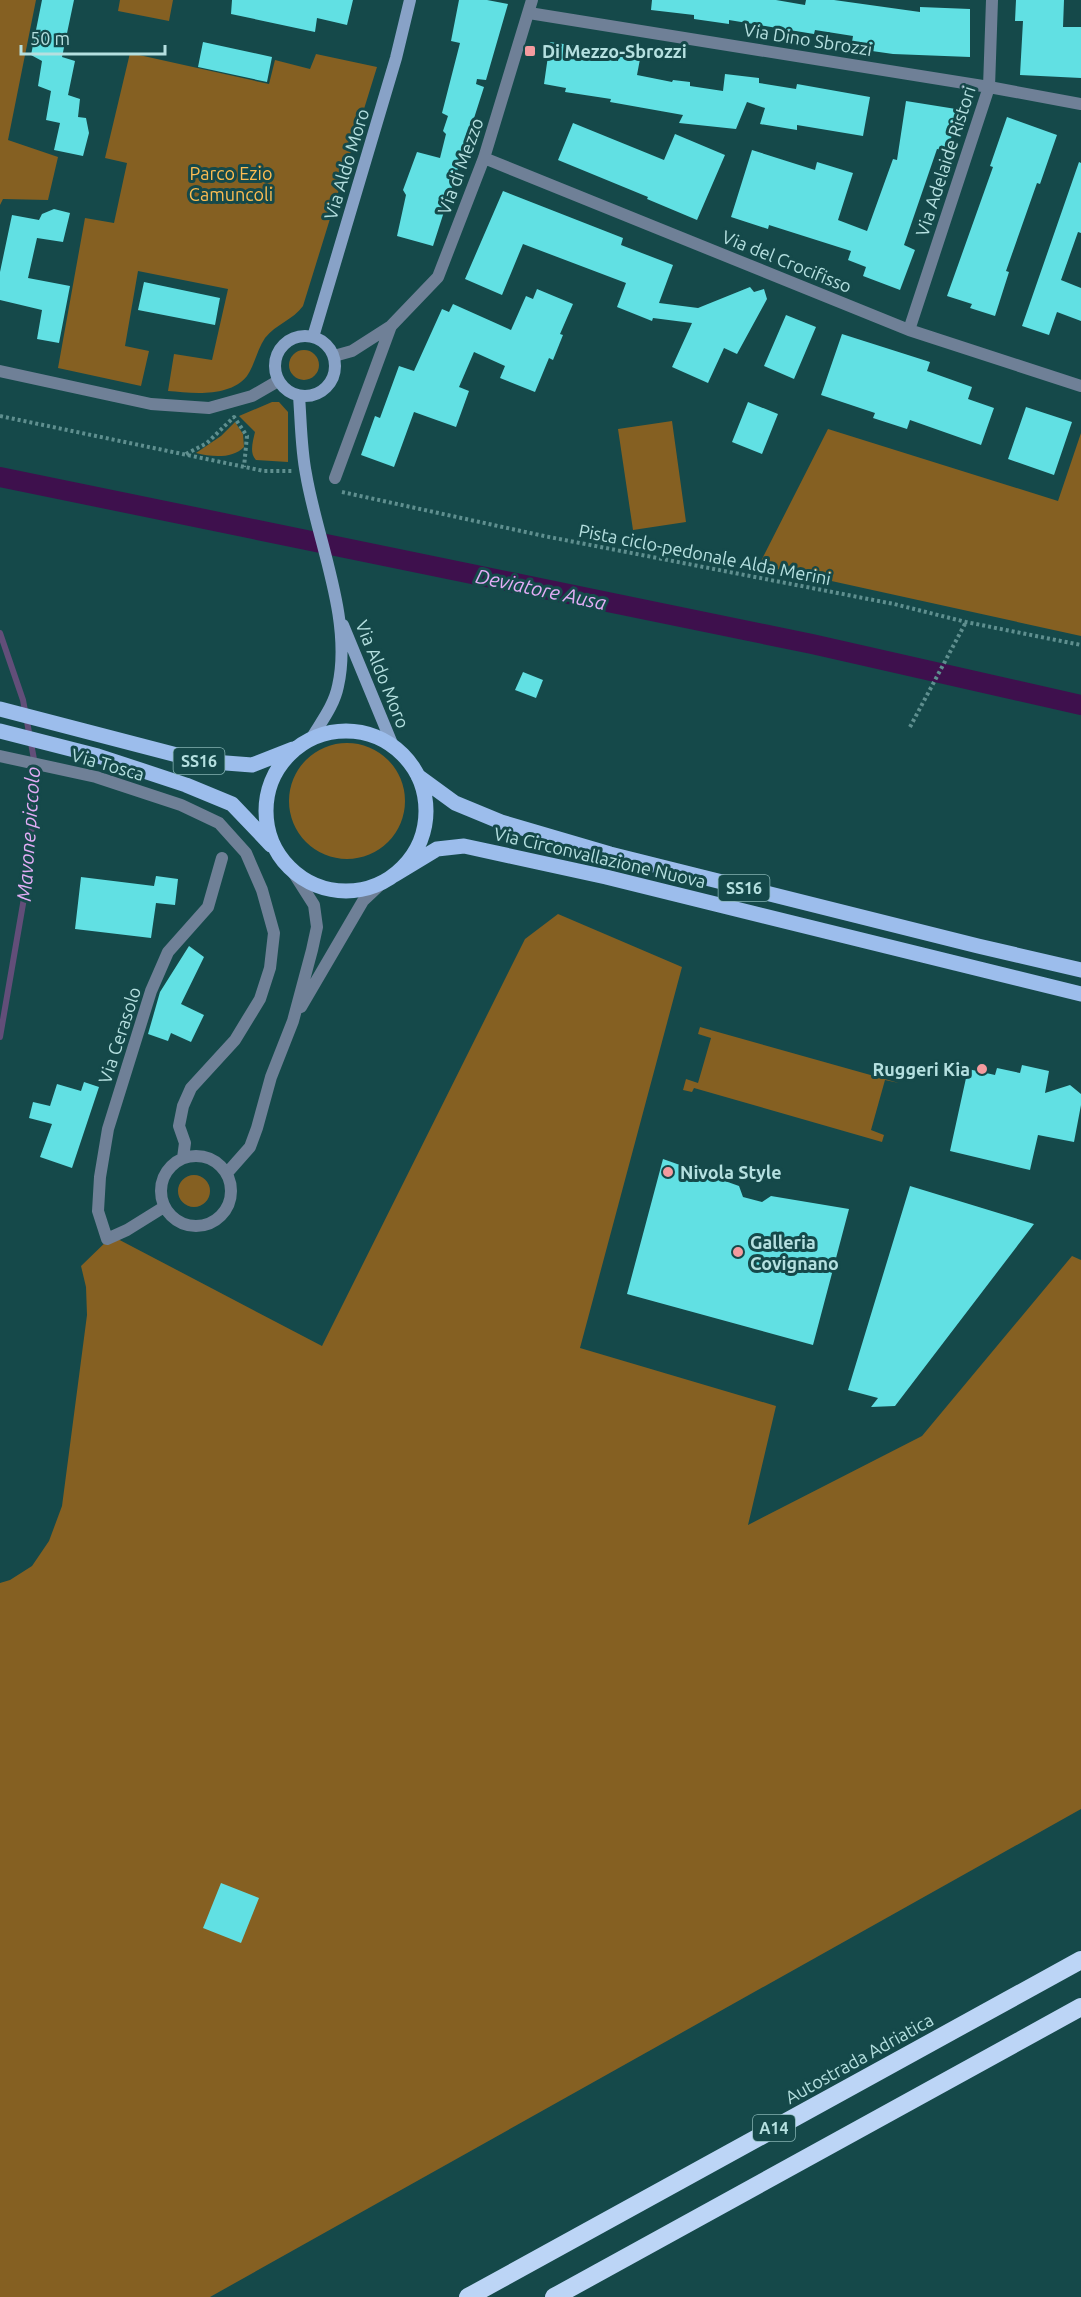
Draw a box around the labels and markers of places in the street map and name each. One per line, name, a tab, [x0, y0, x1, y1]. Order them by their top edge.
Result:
place label: Di Mezzo-Sbrozzi	[542, 41, 687, 61]
marker: Di Mezzo-Sbrozzi	[523, 44, 537, 58]
place label: Ruggeri Kia	[873, 1059, 970, 1079]
marker: Ruggeri Kia	[975, 1062, 989, 1076]
place label: Nivola Style	[680, 1162, 782, 1182]
marker: Nivola Style	[661, 1165, 675, 1179]
place label: Galleria Covignano	[750, 1232, 839, 1273]
marker: Galleria Covignano	[731, 1245, 745, 1259]

